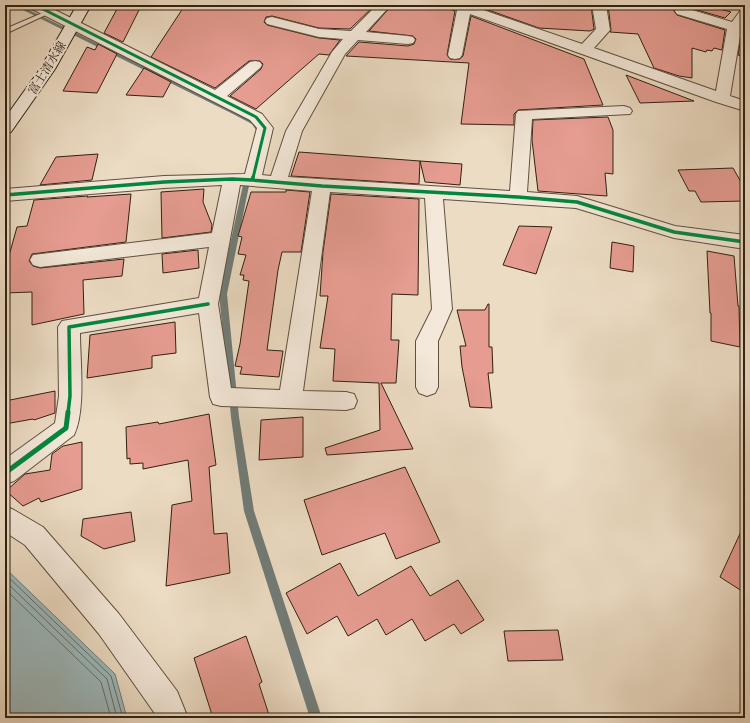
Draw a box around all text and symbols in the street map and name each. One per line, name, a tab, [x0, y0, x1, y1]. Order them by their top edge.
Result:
street label: 富士清水線	[24, 38, 71, 99]

